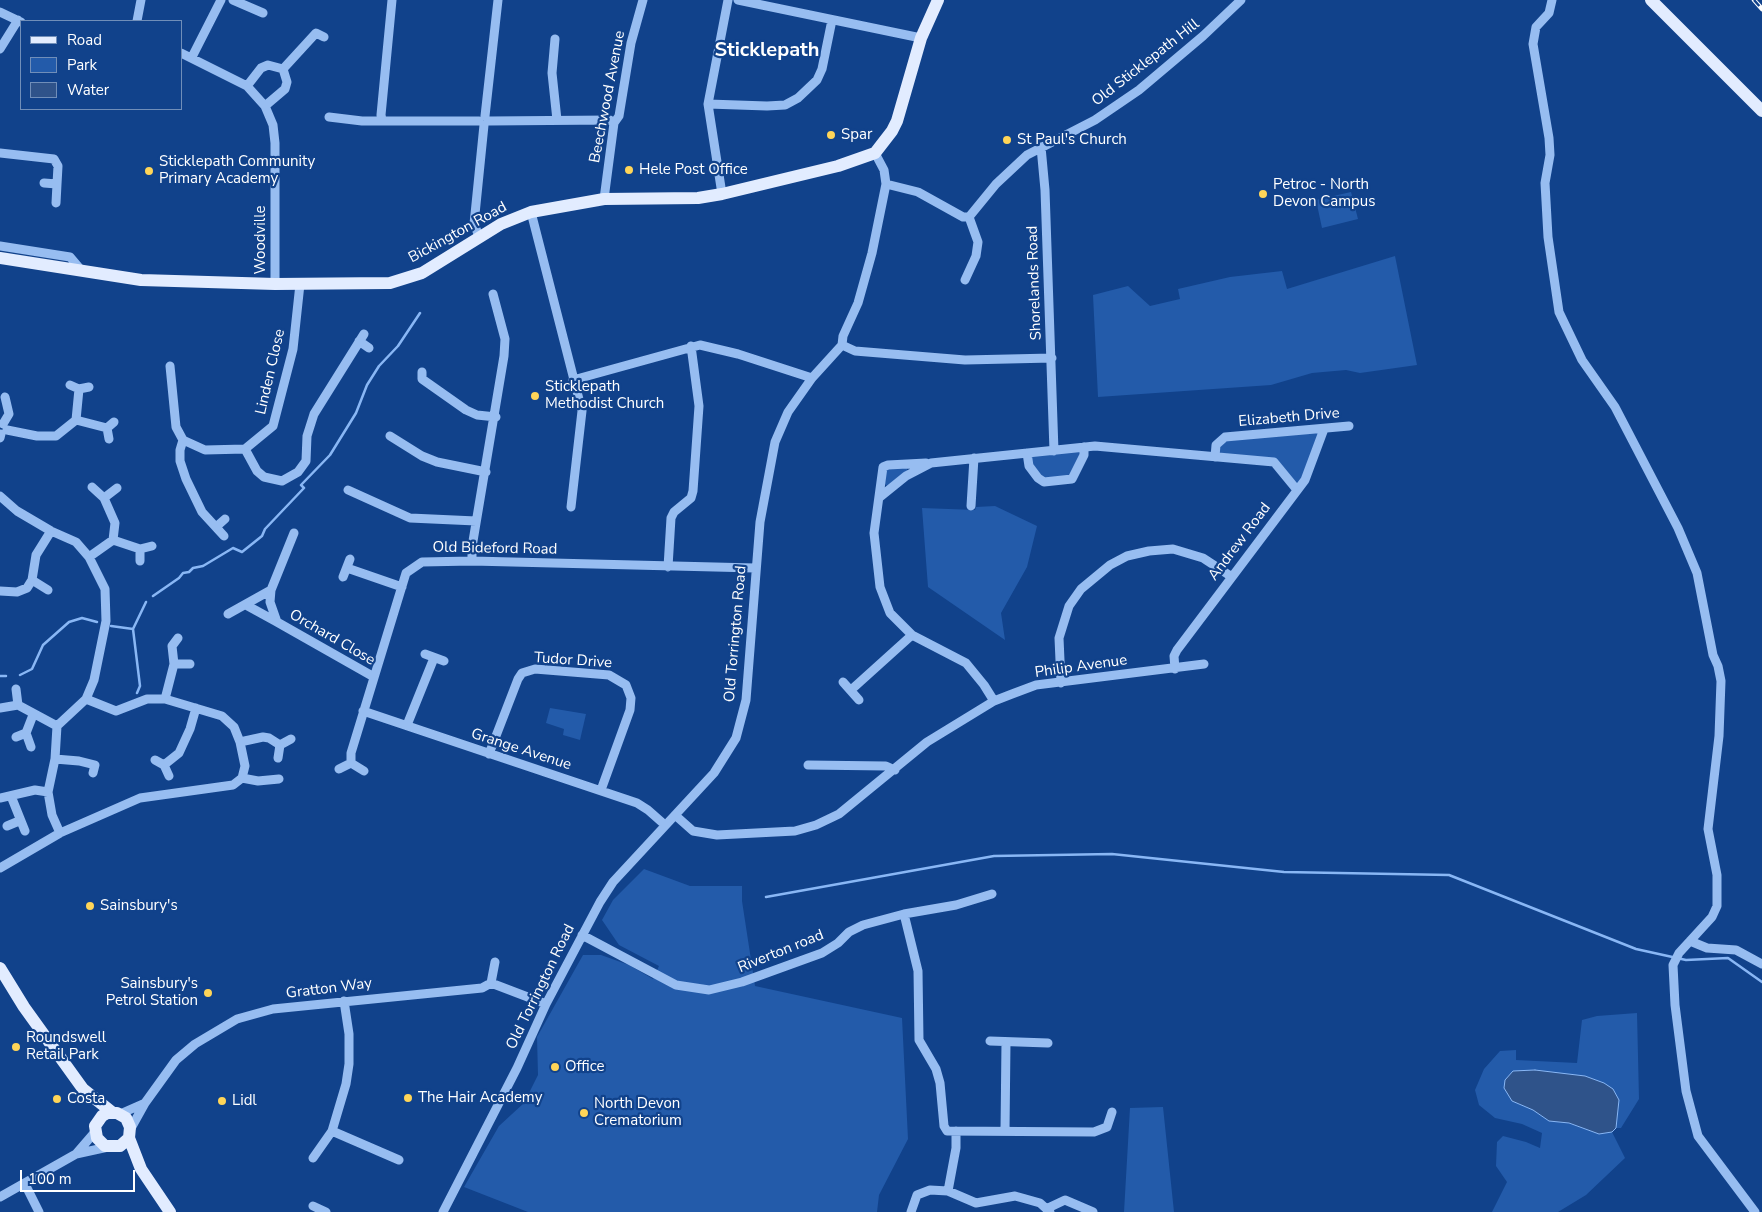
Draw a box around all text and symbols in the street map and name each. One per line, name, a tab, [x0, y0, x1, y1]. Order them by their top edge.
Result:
street label: Old Sticklepath Hill	[1089, 15, 1203, 111]
legend	[20, 20, 182, 110]
street label: Beechwood Avenue	[586, 29, 630, 165]
text: Road	[67, 30, 102, 50]
district label: Sticklepath	[715, 39, 819, 63]
text: Park	[67, 55, 97, 75]
text: Water	[67, 80, 109, 100]
place label: Spar	[841, 126, 872, 144]
marker: Spar	[825, 129, 837, 141]
place label: St Paul's Church	[1017, 131, 1127, 149]
marker: St Paul's Church	[1001, 134, 1013, 146]
place label: Sticklepath Community Primary Academy	[159, 153, 315, 188]
place label: Hele Post Office	[639, 161, 748, 179]
marker: Hele Post Office	[623, 164, 635, 176]
marker: Sticklepath Community Primary Academy	[143, 165, 155, 177]
place label: Petroc - North Devon Campus	[1273, 176, 1375, 211]
marker: Petroc - North Devon Campus	[1257, 188, 1269, 200]
street label: Bickington Road	[406, 199, 510, 267]
street label: Woodville	[252, 205, 270, 275]
street label: Shorelands Road	[1024, 225, 1046, 341]
street label: Linden Close	[252, 327, 290, 417]
place label: Sticklepath Methodist Church	[545, 378, 664, 413]
marker: Sticklepath Methodist Church	[529, 390, 541, 402]
street label: Elizabeth Drive	[1238, 405, 1340, 431]
street label: Andrew Road	[1205, 500, 1275, 584]
street label: Old Bideford Road	[432, 539, 558, 559]
street label: Old Torrington Road	[721, 565, 751, 703]
street label: Orchard Close	[286, 606, 378, 670]
street label: Tudor Drive	[533, 649, 613, 673]
street label: Philip Avenue	[1034, 652, 1128, 682]
street label: Grange Avenue	[469, 725, 573, 775]
place label: Sainsbury's	[100, 897, 178, 915]
marker: Sainsbury's	[84, 900, 96, 912]
street label: Old Torrington Road	[503, 921, 579, 1053]
street label: Riverton road	[735, 927, 827, 977]
place label: Sainsbury's Petrol Station	[106, 975, 198, 1010]
street label: Gratton Way	[285, 975, 373, 1003]
marker: Sainsbury's Petrol Station	[202, 987, 214, 999]
place label: Roundswell Retail Park	[26, 1029, 106, 1064]
marker: Roundswell Retail Park	[10, 1041, 22, 1053]
place label: Office	[565, 1058, 604, 1076]
marker: Office	[549, 1061, 561, 1073]
place label: The Hair Academy	[418, 1089, 542, 1107]
place label: Costa	[67, 1090, 105, 1108]
place label: Lidl	[232, 1092, 257, 1110]
marker: The Hair Academy	[402, 1092, 414, 1104]
marker: Costa	[51, 1093, 63, 1105]
marker: Lidl	[216, 1095, 228, 1107]
place label: North Devon Crematorium	[594, 1095, 682, 1130]
marker: North Devon Crematorium	[578, 1107, 590, 1119]
scale bar	[22, 1160, 138, 1192]
text: 100 m	[28, 1169, 72, 1189]

